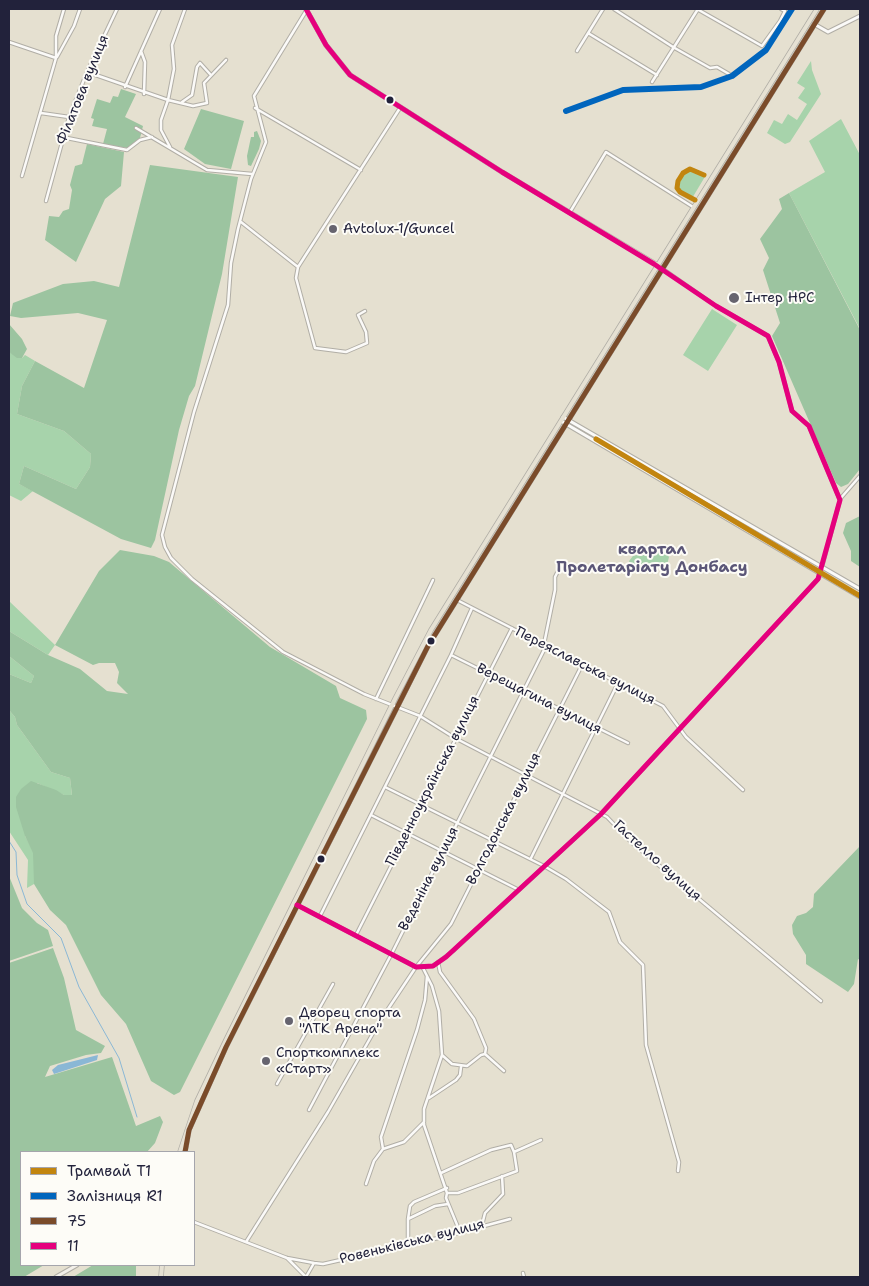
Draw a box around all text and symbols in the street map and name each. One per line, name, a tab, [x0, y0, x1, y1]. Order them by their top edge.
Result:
street label: Філатова вулиця	[53, 33, 113, 147]
unlabelled marker	[385, 95, 395, 105]
place label: Avtolux-1/Guncel	[343, 221, 454, 237]
marker: Avtolux-1/Guncel	[327, 223, 339, 235]
place label: Інтер НРС	[745, 290, 815, 306]
marker: Інтер НРС	[727, 291, 741, 305]
district label: квартал Пролетаріату Донбасу	[556, 540, 748, 578]
street label: Переяславська вулиця	[512, 623, 658, 709]
unlabelled marker	[426, 636, 436, 646]
street label: Верещагина вулиця	[474, 660, 604, 738]
street label: Південноукраїнська вулиця	[383, 693, 483, 869]
street label: Волгодонська вулиця	[463, 750, 545, 888]
street label: Гастелло вулиця	[609, 817, 705, 905]
street label: Веденіна вулиця	[396, 824, 462, 934]
unlabelled marker	[316, 854, 326, 864]
place label: Дворец спорта "ЛТК Арена"	[299, 1005, 401, 1038]
marker: Дворец спорта "ЛТК Арена"	[283, 1015, 295, 1027]
place label: Спорткомплекс «Старт»	[276, 1045, 380, 1078]
marker: Спорткомплекс «Старт»	[260, 1055, 272, 1067]
legend	[20, 1151, 195, 1266]
text: Трамвай T1	[67, 1161, 151, 1181]
text: Залізниця R1	[67, 1186, 163, 1206]
text: 75	[67, 1211, 86, 1231]
street label: Ровеньківська вулиця	[338, 1216, 486, 1268]
text: 11	[67, 1236, 79, 1256]

